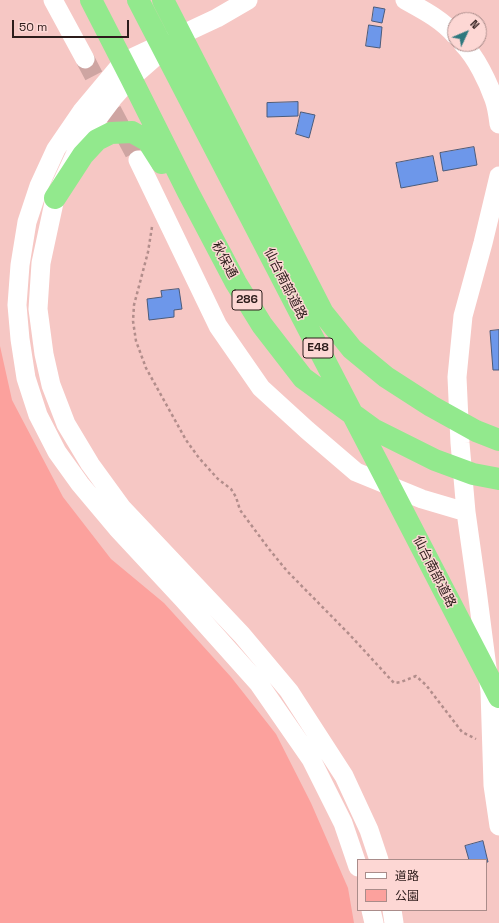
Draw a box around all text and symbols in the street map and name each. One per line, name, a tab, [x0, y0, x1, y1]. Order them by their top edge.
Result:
scale bar	[14, 12, 131, 38]
north arrow	[447, 12, 487, 52]
text: N	[467, 17, 483, 32]
text: 50 m	[19, 19, 47, 35]
street label: 秋保通	[208, 239, 240, 281]
street label: 仙台南部道路	[260, 246, 310, 322]
road number: 286	[232, 290, 262, 310]
road number: E48	[303, 338, 333, 358]
street label: 仙台南部道路	[409, 534, 459, 610]
legend	[357, 859, 487, 911]
text: 道路	[395, 868, 419, 884]
text: 公園	[395, 888, 419, 904]

